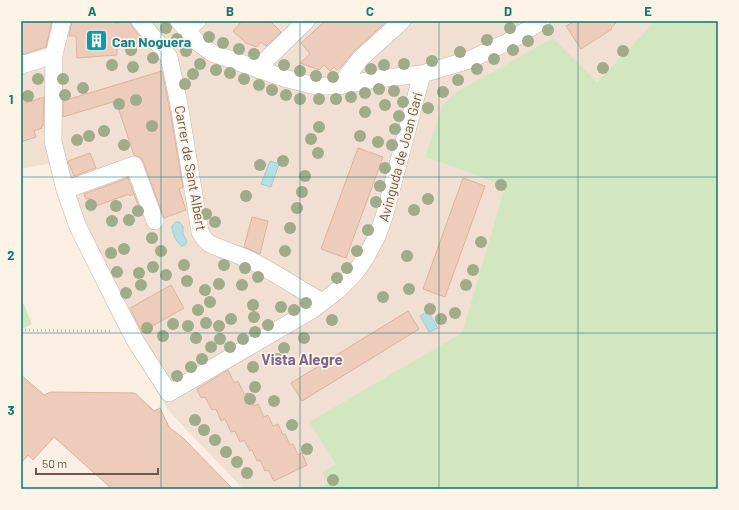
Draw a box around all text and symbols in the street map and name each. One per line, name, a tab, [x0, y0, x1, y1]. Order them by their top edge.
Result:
text: A	[88, 3, 97, 19]
text: B	[226, 3, 234, 19]
text: C	[366, 3, 374, 19]
text: D	[504, 3, 512, 19]
text: E	[644, 3, 652, 19]
building icon: Can Noguera	[83, 28, 109, 54]
place label: Can Noguera	[112, 33, 191, 50]
street label: Avinguda de Joan Garí	[375, 90, 425, 224]
text: 1	[9, 91, 13, 107]
street label: Carrer de Sant Albert	[172, 104, 210, 232]
text: 2	[7, 247, 15, 263]
district label: Vista Alegre	[261, 350, 343, 368]
text: 3	[7, 402, 15, 418]
scale bar	[36, 450, 158, 476]
text: 50 m	[42, 456, 67, 470]

